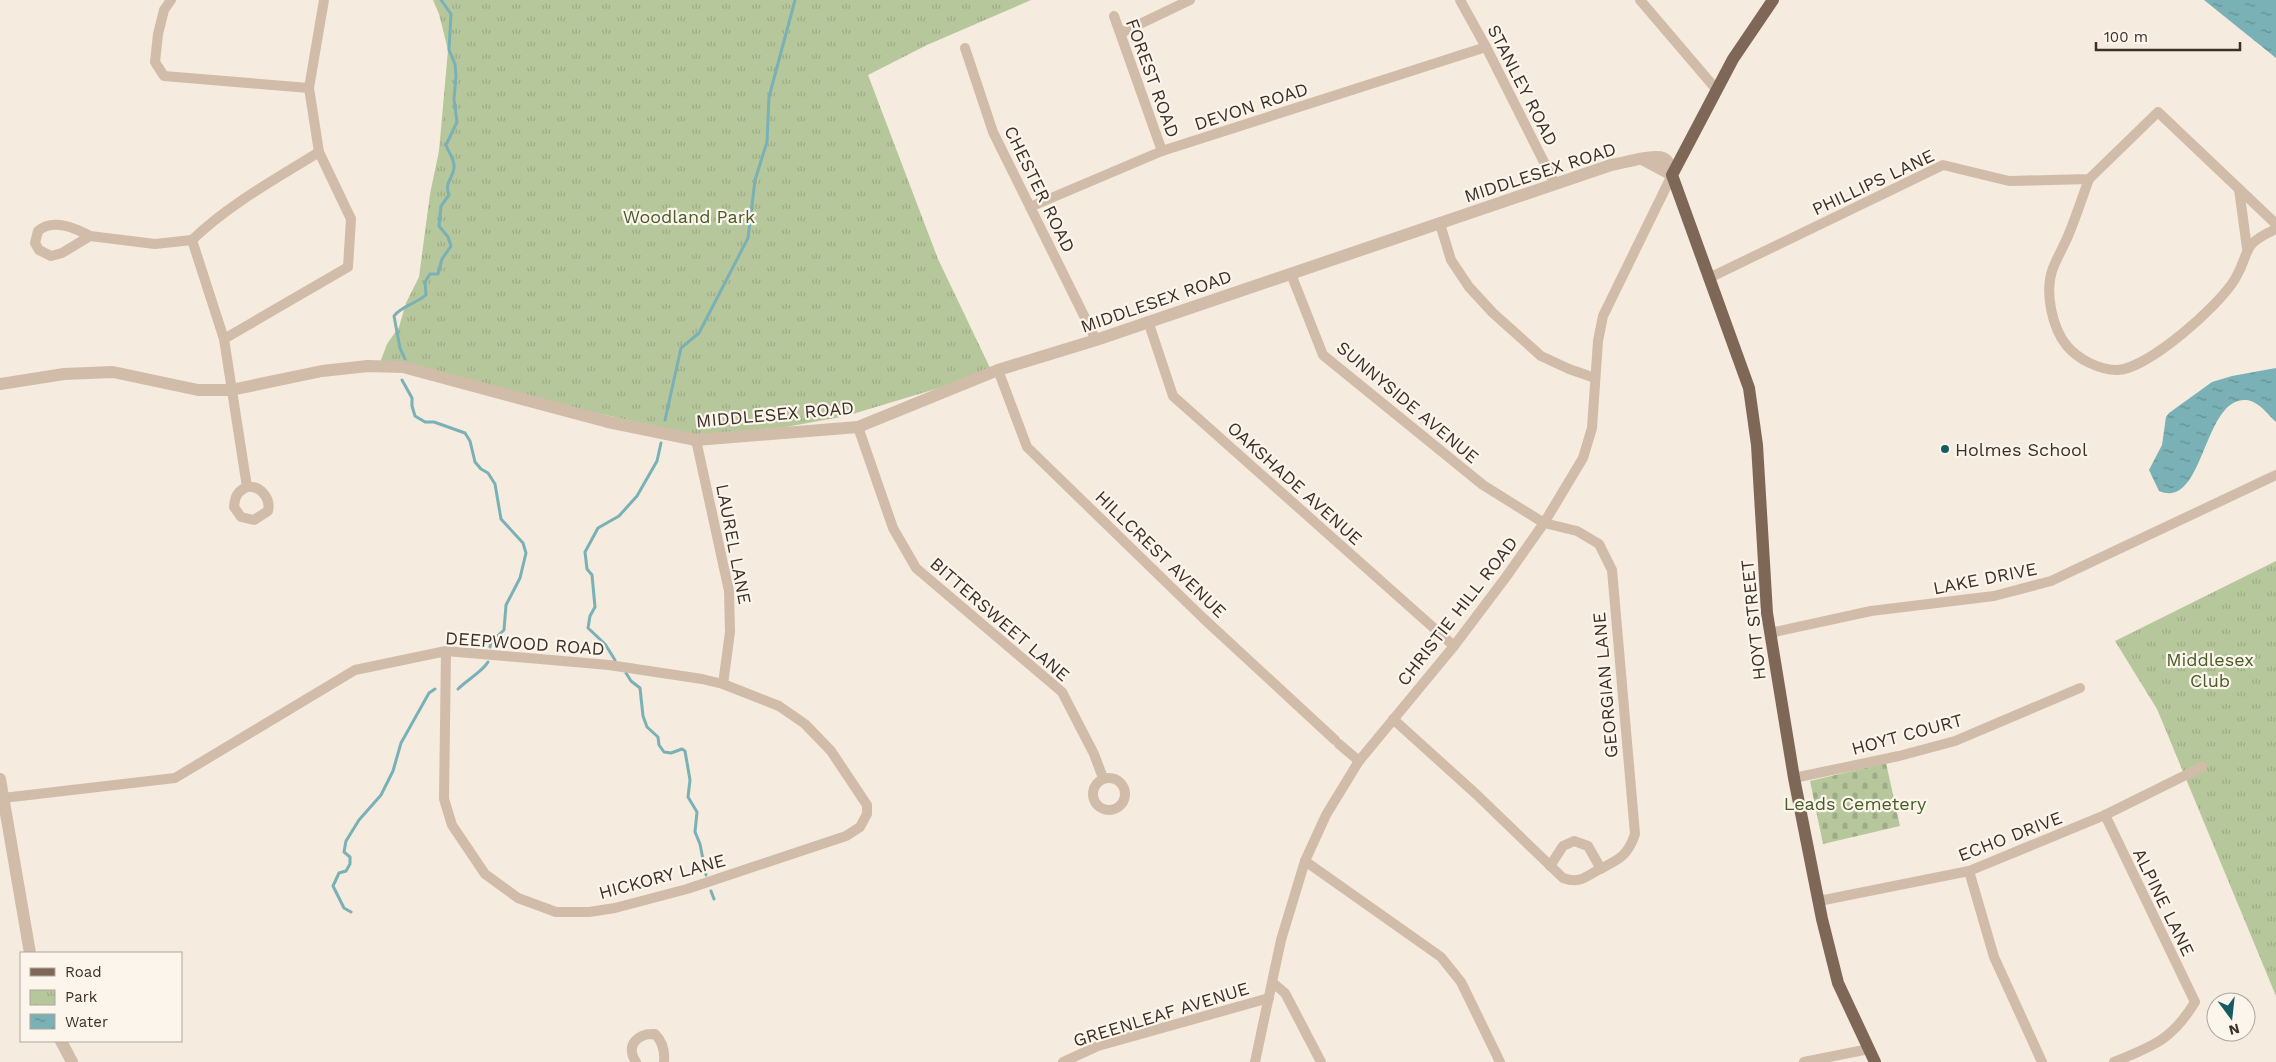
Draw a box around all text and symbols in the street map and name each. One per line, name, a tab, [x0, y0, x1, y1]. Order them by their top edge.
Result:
street label: FOREST ROAD	[1122, 16, 1184, 140]
scale bar	[2096, 20, 2240, 52]
street label: STANLEY ROAD	[1483, 21, 1563, 149]
text: 100 m	[2104, 28, 2148, 46]
street label: DEVON ROAD	[1191, 78, 1311, 134]
street label: CHESTER ROAD	[1000, 122, 1080, 256]
street label: MIDDLESEX ROAD	[1461, 138, 1619, 206]
street label: PHILLIPS LANE	[1809, 145, 1937, 219]
park label: Woodland Park	[623, 206, 755, 227]
street label: MIDDLESEX ROAD	[1078, 265, 1234, 337]
street label: SUNNYSIDE AVENUE	[1333, 336, 1483, 468]
street label: MIDDLESEX ROAD	[695, 397, 855, 431]
street label: OAKSHADE AVENUE	[1223, 417, 1367, 549]
place label: Holmes School	[1955, 439, 2088, 460]
marker: Holmes School	[1939, 443, 1951, 455]
street label: LAUREL LANE	[712, 482, 756, 606]
street label: HILLCREST AVENUE	[1091, 486, 1231, 622]
street label: CHRISTIE HILL ROAD	[1392, 532, 1522, 690]
street label: BITTERSWEET LANE	[926, 553, 1074, 685]
street label: LAKE DRIVE	[1931, 558, 2039, 598]
street label: HOYT STREET	[1736, 559, 1770, 681]
street label: GEORGIAN LANE	[1588, 611, 1622, 759]
street label: DEEPWOOD ROAD	[445, 627, 605, 659]
park label: Middlesex Club	[2166, 649, 2254, 691]
street label: HOYT COURT	[1849, 709, 1965, 759]
park label: Leads Cemetery	[1784, 793, 1927, 814]
street label: ECHO DRIVE	[1955, 807, 2065, 865]
street label: ALPINE LANE	[2129, 845, 2199, 959]
street label: HICKORY LANE	[596, 849, 728, 903]
legend	[20, 952, 182, 1042]
text: Road	[65, 963, 102, 981]
street label: GREENLEAF AVENUE	[1071, 977, 1251, 1051]
text: Park	[65, 988, 98, 1006]
north arrow	[2206, 992, 2256, 1042]
text: Water	[65, 1013, 108, 1031]
text: N	[2227, 1020, 2241, 1039]

